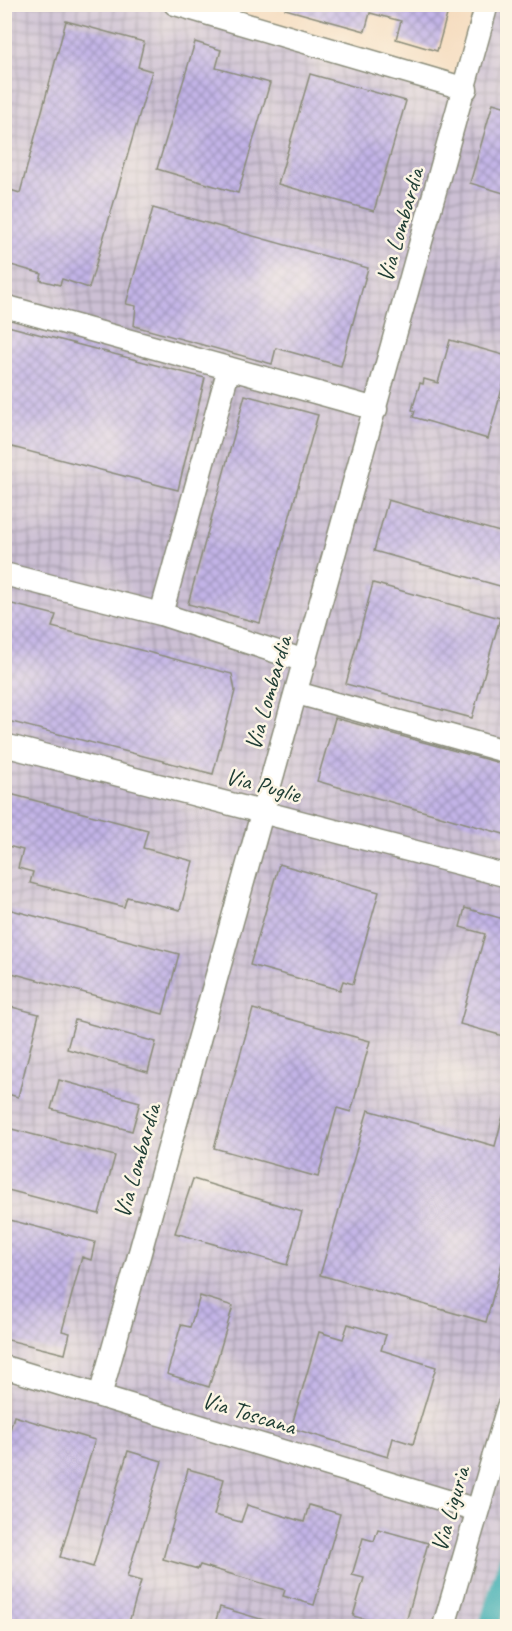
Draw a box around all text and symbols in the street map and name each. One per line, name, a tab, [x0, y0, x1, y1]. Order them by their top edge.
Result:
street label: Via Lombardia	[369, 162, 431, 285]
street label: Via Lombardia	[237, 630, 299, 753]
street label: Via Puglie	[222, 761, 306, 810]
street label: Via Lombardia	[106, 1098, 168, 1221]
street label: Via Toscana	[198, 1385, 301, 1442]
street label: Via Liguria	[424, 1461, 477, 1555]

